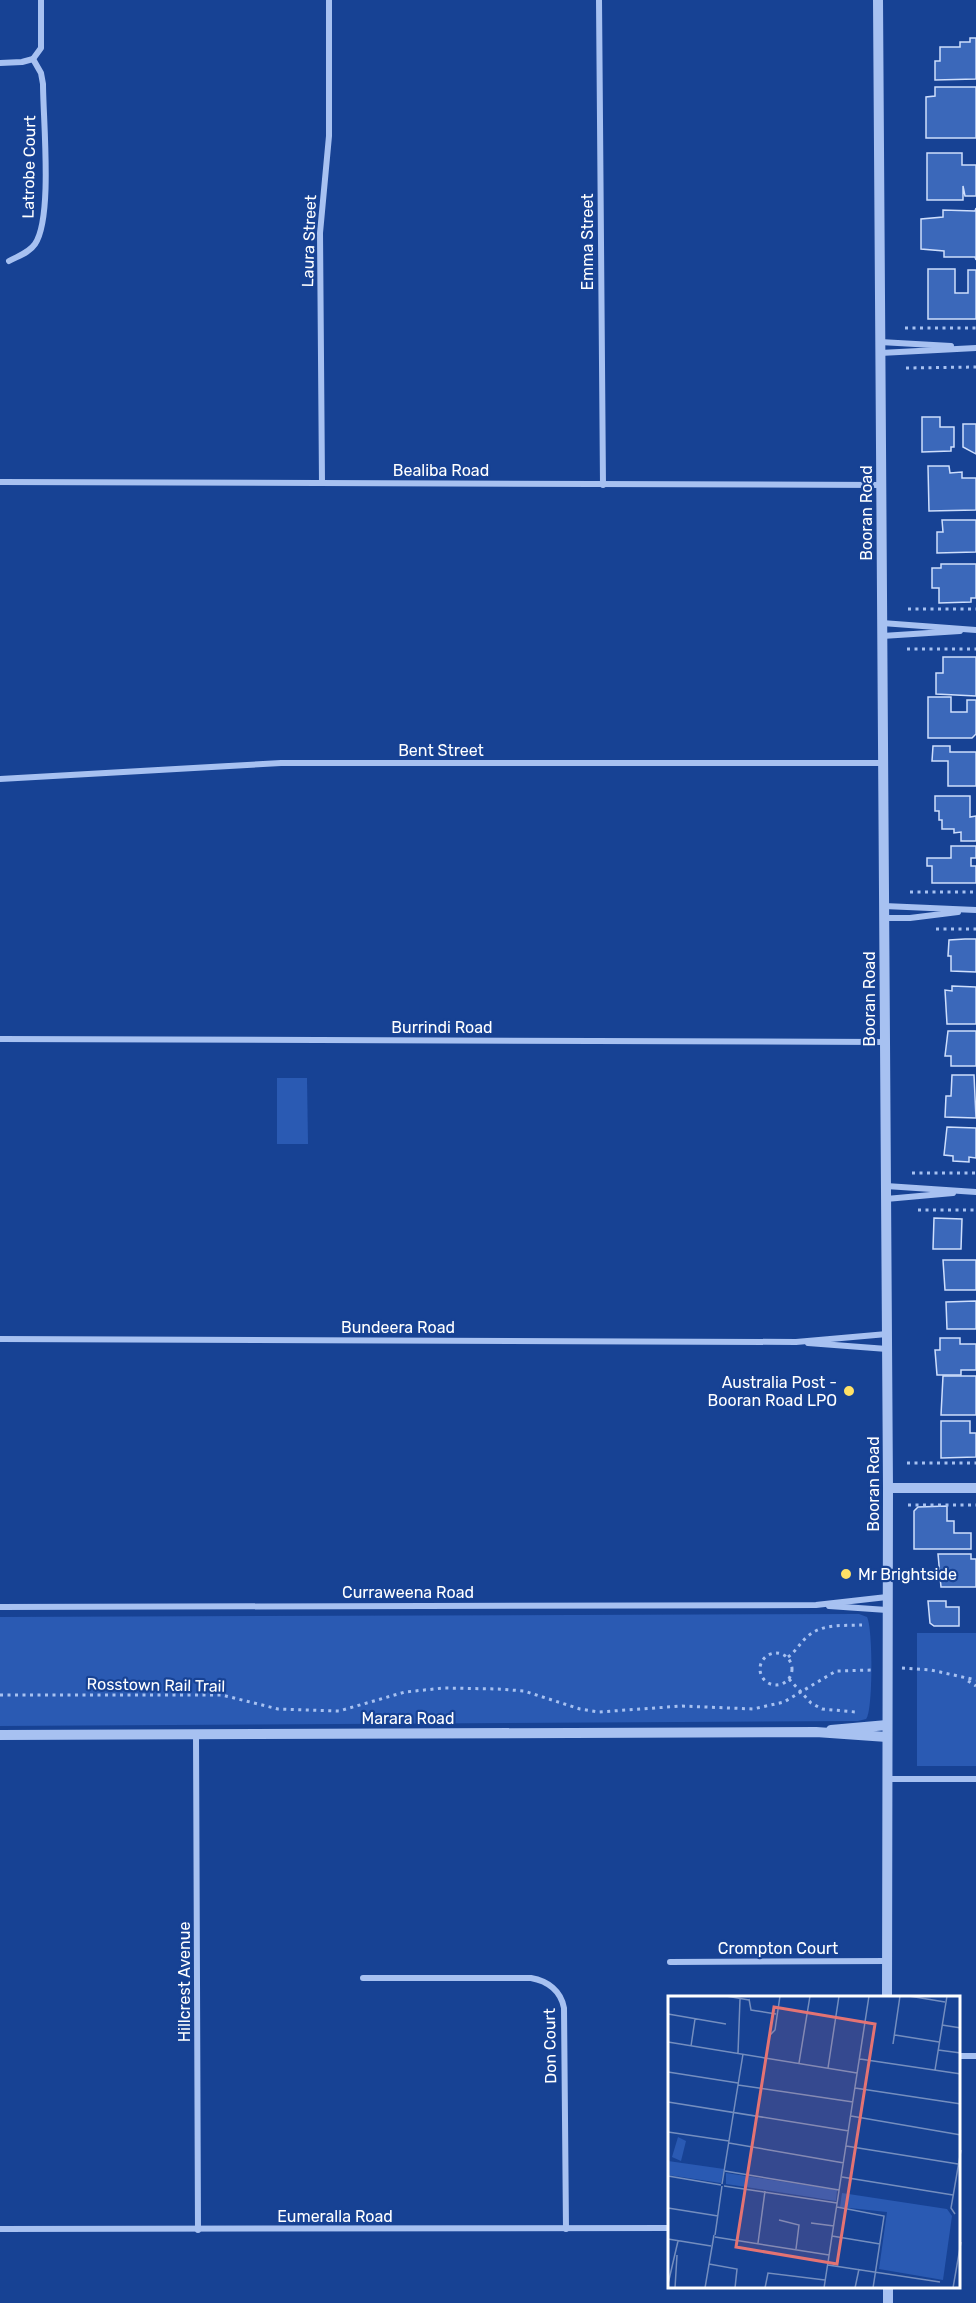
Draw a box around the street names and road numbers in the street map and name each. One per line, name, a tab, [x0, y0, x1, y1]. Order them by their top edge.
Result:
street label: Latrobe Court	[19, 115, 39, 219]
street label: Emma Street	[578, 193, 597, 291]
street label: Laura Street	[298, 194, 320, 288]
street label: Bealiba Road	[393, 461, 489, 480]
street label: Booran Road	[857, 465, 876, 561]
street label: Bent Street	[398, 741, 484, 760]
street label: Booran Road	[860, 951, 879, 1047]
street label: Burrindi Road	[391, 1018, 493, 1037]
street label: Bundeera Road	[341, 1318, 455, 1337]
street label: Booran Road	[864, 1436, 883, 1532]
street label: Curraweena Road	[342, 1583, 474, 1602]
street label: Rosstown Rail Trail	[87, 1674, 225, 1696]
street label: Marara Road	[362, 1709, 454, 1728]
street label: Hillcrest Avenue	[175, 1922, 194, 2042]
street label: Crompton Court	[718, 1939, 838, 1958]
street label: Don Court	[540, 2008, 560, 2084]
street label: Eumeralla Road	[277, 2207, 393, 2226]

